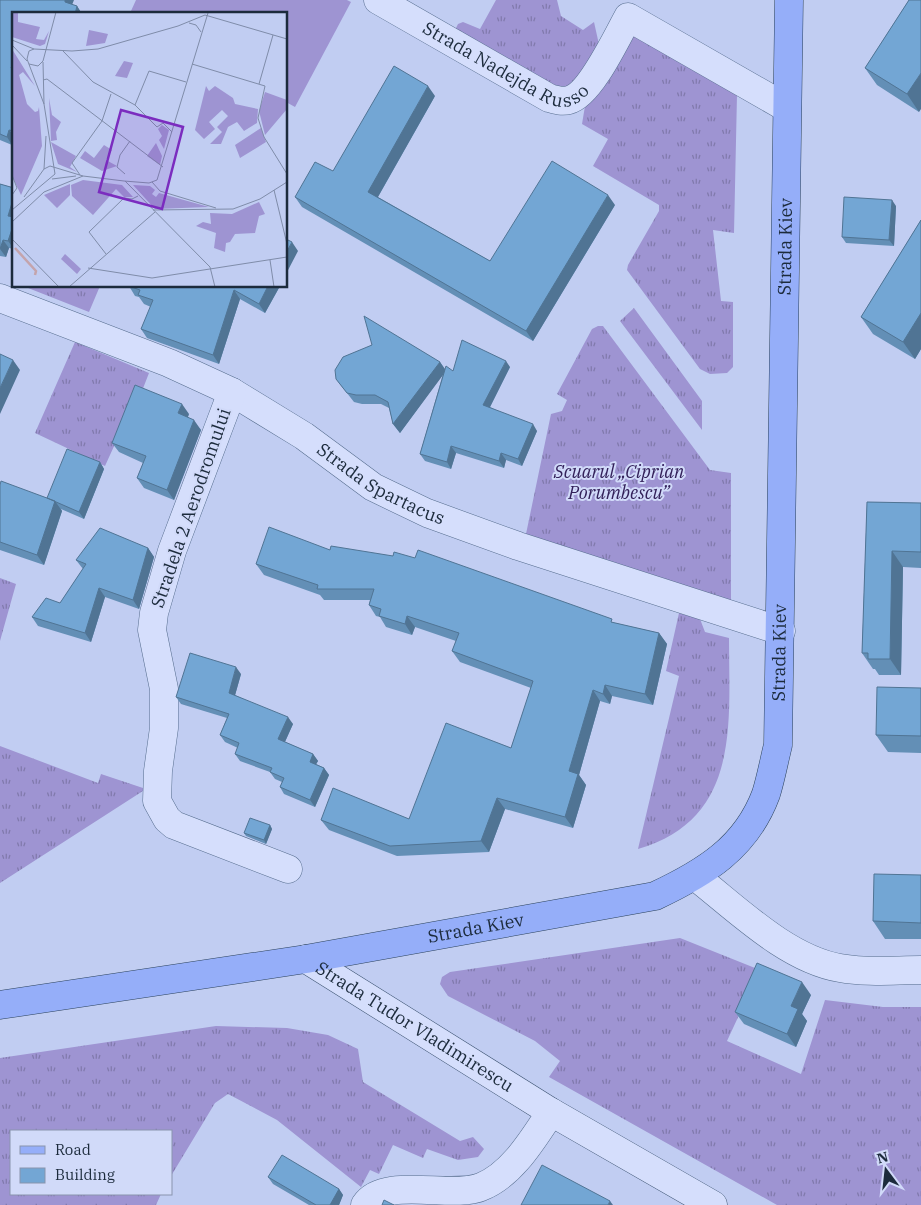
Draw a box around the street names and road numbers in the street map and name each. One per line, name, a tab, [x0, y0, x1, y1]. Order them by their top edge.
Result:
street label: Strada Nadejda Russo	[419, 16, 594, 112]
street label: Strada Kiev	[773, 197, 797, 296]
street label: Stradela 2 Aerodromului	[146, 405, 236, 611]
street label: Strada Spartacus	[313, 438, 448, 529]
street label: Strada Kiev	[767, 603, 791, 702]
street label: Strada Kiev	[426, 908, 526, 948]
street label: Strada Tudor Vladimirescu	[312, 956, 518, 1097]

